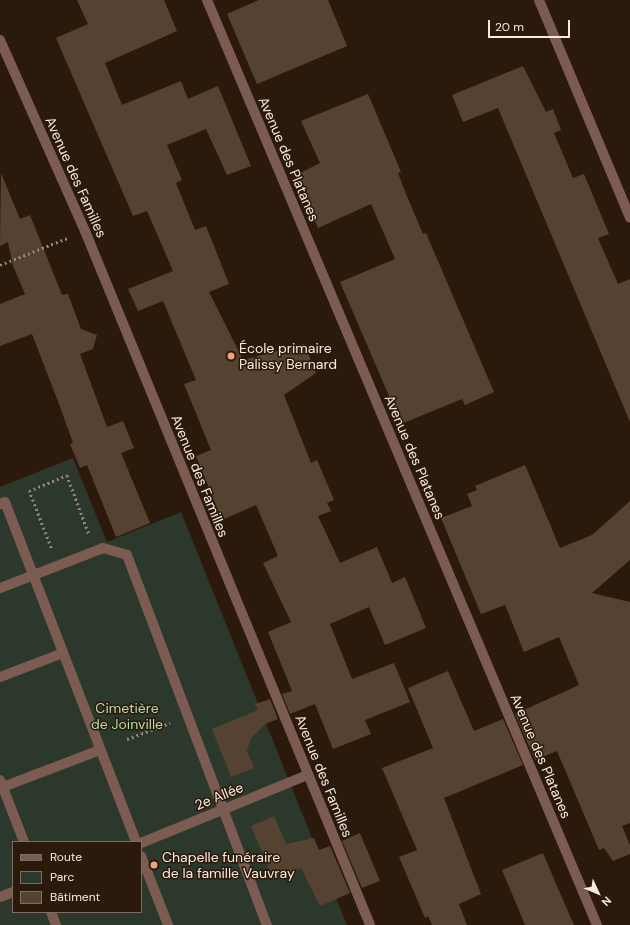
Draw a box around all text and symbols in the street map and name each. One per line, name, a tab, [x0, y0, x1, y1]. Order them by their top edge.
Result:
scale bar	[490, 12, 572, 38]
text: 20 m	[495, 19, 524, 35]
street label: Avenue des Platanes	[255, 94, 323, 224]
street label: Avenue des Familles	[42, 114, 110, 240]
place label: École primaire Palissy Bernard	[239, 340, 337, 372]
marker: École primaire Palissy Bernard	[226, 351, 236, 361]
street label: Avenue des Platanes	[381, 392, 449, 522]
street label: Avenue des Familles	[168, 412, 232, 540]
street label: Avenue des Platanes	[507, 691, 575, 821]
park label: Cimetière de Joinville	[91, 700, 163, 732]
street label: Avenue des Familles	[292, 712, 356, 840]
street label: 2e Allée	[192, 779, 246, 813]
legend	[12, 841, 142, 913]
text: Route	[50, 849, 82, 865]
place label: Chapelle funéraire de la famille Vauvray	[162, 849, 295, 882]
marker: Chapelle funéraire de la famille Vauvray	[149, 860, 159, 870]
text: Parc	[50, 869, 74, 885]
north arrow	[578, 873, 618, 913]
text: Bâtiment	[50, 889, 100, 905]
text: N	[599, 894, 614, 909]

